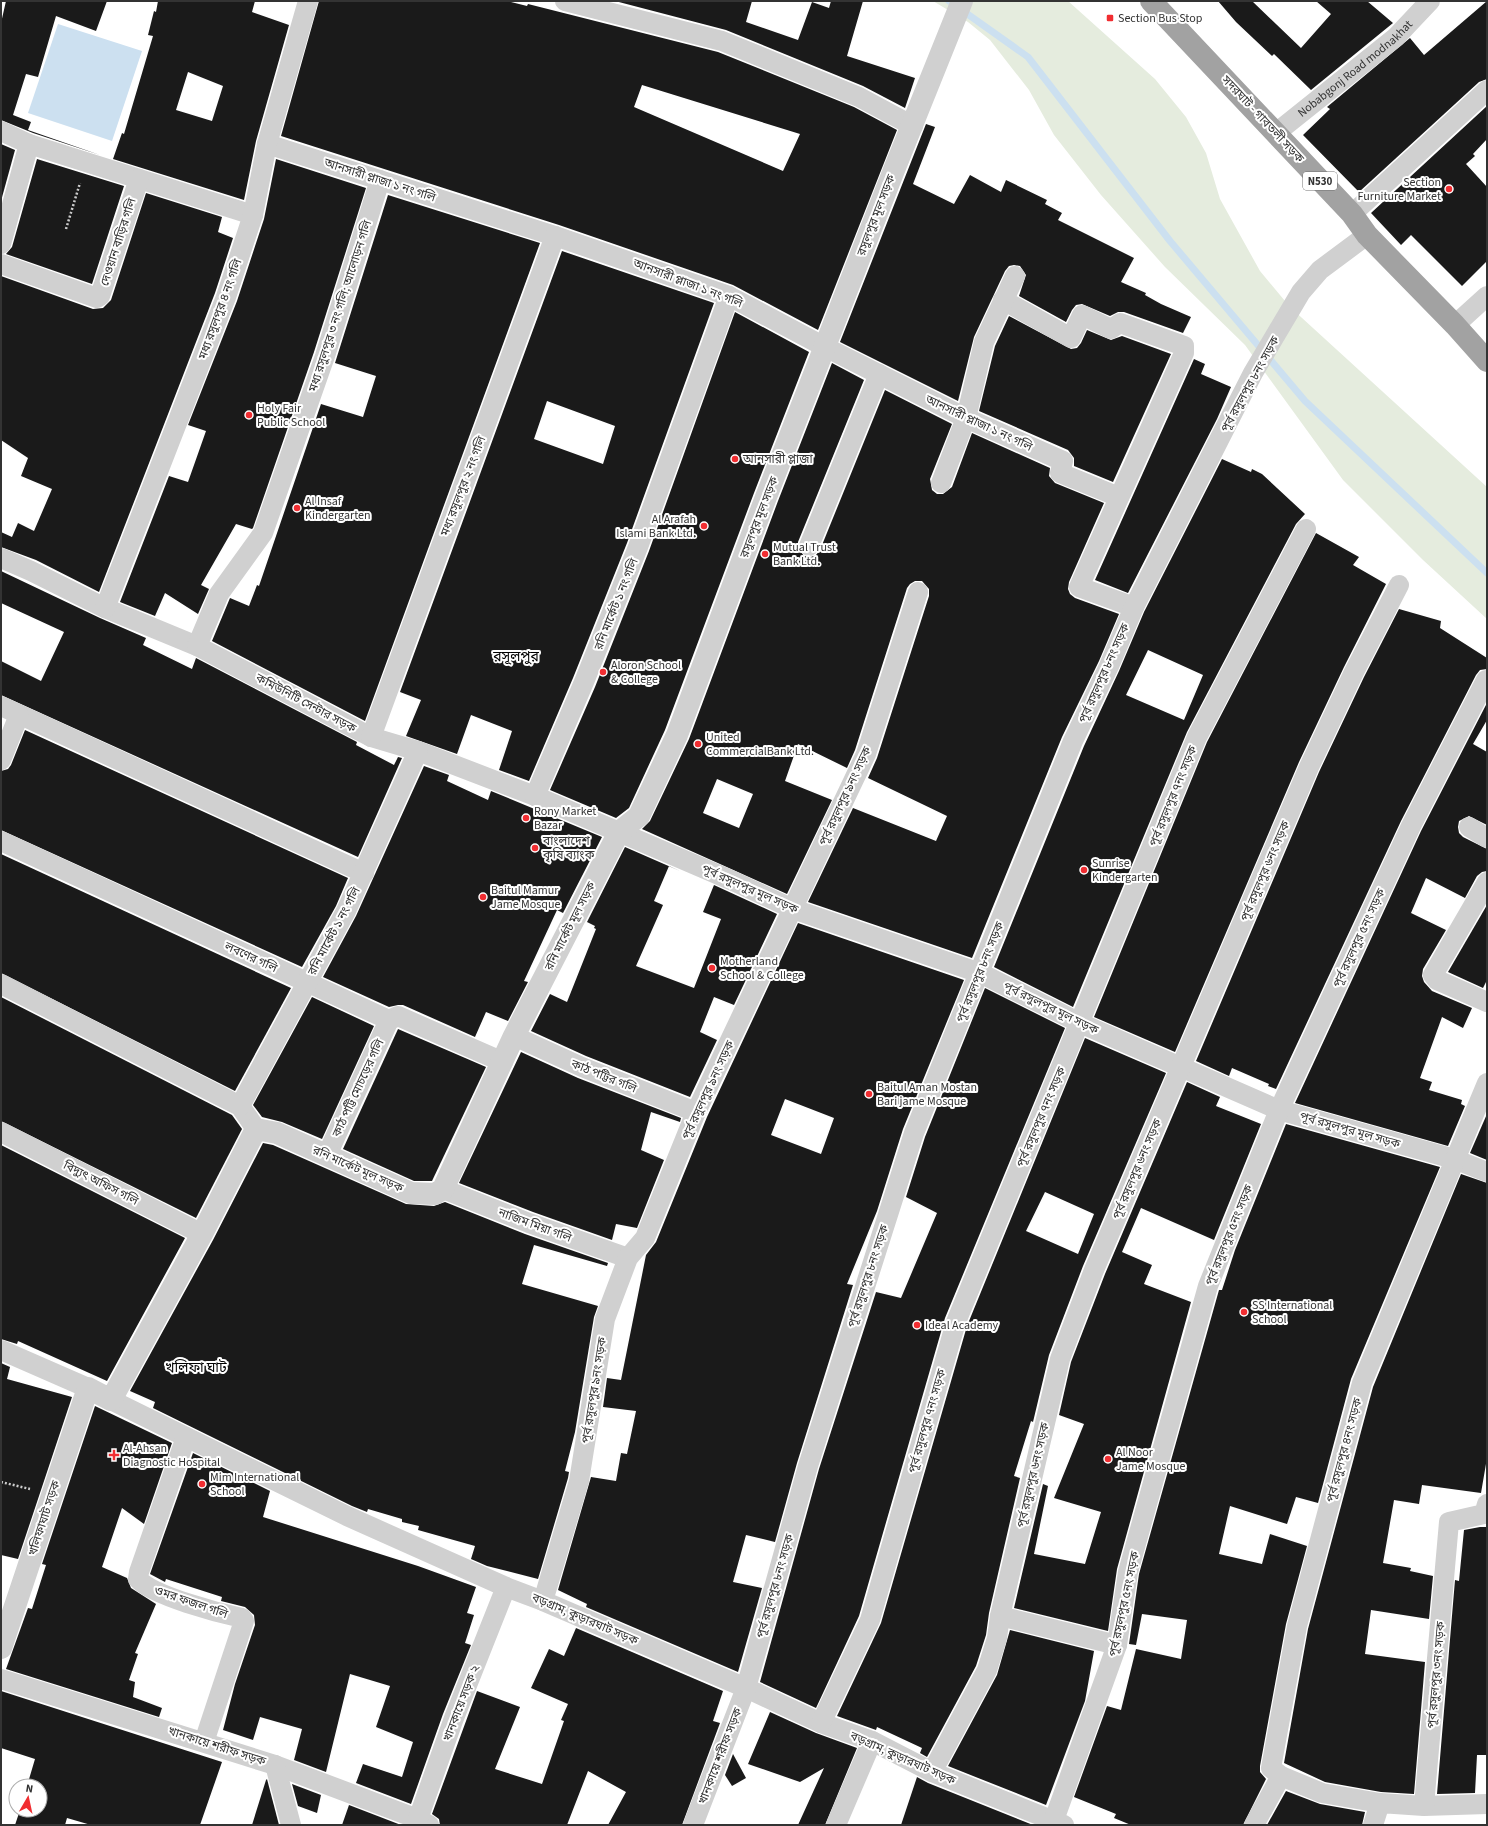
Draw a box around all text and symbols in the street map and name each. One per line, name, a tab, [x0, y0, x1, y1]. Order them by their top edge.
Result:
place label: Section Bus Stop	[1118, 10, 1203, 27]
marker: Section Bus Stop	[1105, 13, 1115, 23]
street label: Nobabgonj Road modnakhat	[1294, 17, 1417, 121]
street label: সদরঘাট - গাবতলী সড়ক	[1217, 71, 1308, 167]
street label: আনসারী প্লাজা ১ নং গলি	[321, 154, 438, 207]
street label: রসুলপুর মূল সড়ক	[853, 172, 900, 259]
road number: N530	[1303, 172, 1337, 190]
place label: Section Furniture Market	[1358, 174, 1441, 205]
marker: Section Furniture Market	[1444, 184, 1454, 194]
street label: দেওয়ান বাড়ির গলি	[96, 196, 141, 288]
street label: মধ্য রসুলপুর ৩ নং গলি; আলোড়ন গলি	[304, 218, 376, 395]
street label: আনসারী প্লাজা ১ নং গলি	[630, 254, 745, 312]
street label: মধ্য রসুলপুর ৪ নং গলি	[194, 256, 247, 363]
street label: পূর্ব রসুলপুর ৮নং সড়ক	[1217, 333, 1284, 435]
street label: আনসারী প্লাজা ১ নং গলি	[922, 391, 1035, 456]
place label: Holy Fair Public School	[257, 400, 325, 431]
marker: Holy Fair Public School	[244, 410, 254, 420]
street label: মধ্য রসুলপুর ২ নং গলি	[436, 434, 490, 540]
place label: আনসারী প্লাজা	[742, 451, 813, 468]
marker: আনসারী প্লাজা	[730, 454, 740, 464]
street label: রসুলপুর মূল সড়ক	[736, 474, 783, 561]
place label: Al Insaf Kindergarten	[305, 493, 371, 524]
marker: Al Insaf Kindergarten	[292, 503, 302, 513]
place label: Al Arafah Islami Bank Ltd.	[616, 511, 696, 542]
marker: Al Arafah Islami Bank Ltd.	[699, 521, 709, 531]
place label: Mutual Trust Bank Ltd.	[773, 539, 836, 570]
marker: Mutual Trust Bank Ltd.	[760, 549, 770, 559]
street label: রনি মার্কেট ১ নং গলি	[590, 556, 643, 654]
street label: পূর্ব রসুলপুর ৮নং সড়ক	[1075, 620, 1134, 726]
district label: রসূলপুর	[492, 647, 539, 667]
place label: Aloron School & College	[611, 657, 681, 688]
marker: Aloron School & College	[598, 667, 608, 677]
street label: কমিউনিটি সেন্টার সড়ক	[252, 669, 359, 737]
place label: United CommercialBank Ltd.	[706, 729, 814, 760]
marker: United CommercialBank Ltd.	[693, 739, 703, 749]
street label: পূর্ব রসুলপুর ৭নং সড়ক	[1145, 743, 1202, 849]
street label: পূর্ব রসুলপুর ৯নং সড়ক	[815, 744, 876, 848]
place label: Rony Market Bazar	[534, 803, 596, 834]
marker: Rony Market Bazar	[521, 813, 531, 823]
street label: পূর্ব রসুলপুর ৬নং সড়ক	[1237, 818, 1294, 924]
place label: বাংলাদেশ কৃষি ব্যাংক	[542, 833, 595, 864]
marker: বাংলাদেশ কৃষি ব্যাংক	[530, 843, 540, 853]
place label: Sunrise Kindergarten	[1092, 855, 1158, 886]
street label: পূর্ব রসুলপুর মূল সড়ক	[699, 861, 801, 918]
marker: Sunrise Kindergarten	[1079, 865, 1089, 875]
street label: রনি মার্কেট মূল সড়ক	[540, 879, 600, 975]
place label: Baitul Mamur Jame Mosque	[491, 882, 561, 913]
street label: রনি মার্কেট ১ নং গলি	[304, 884, 365, 979]
street label: পূর্ব রসুলপুর ৫নং সড়ক	[1329, 886, 1390, 990]
marker: Baitul Mamur Jame Mosque	[478, 892, 488, 902]
street label: পূর্ব রসুলপুর ৮নং সড়ক	[952, 919, 1009, 1025]
street label: লবণের গলি	[221, 937, 280, 977]
place label: Motherland School & College	[720, 953, 804, 984]
marker: Motherland School & College	[707, 963, 717, 973]
street label: পূর্ব রসুলপুর মূল সড়ক	[1000, 978, 1101, 1039]
street label: কাঠ পট্টি মোচড়ের গলি	[328, 1036, 389, 1141]
street label: পূর্ব রসুলপুর ৯নং সড়ক	[678, 1038, 739, 1142]
street label: কাঠ পট্টির গলি	[567, 1055, 639, 1097]
street label: পূর্ব রসুলপুর ৭নং সড়ক	[1013, 1064, 1070, 1170]
place label: Baitul Aman Mostan Bari jame Mosque	[877, 1079, 977, 1110]
marker: Baitul Aman Mostan Bari jame Mosque	[864, 1089, 874, 1099]
street label: পূর্ব রসুলপুর মূল সড়ক	[1298, 1108, 1402, 1153]
street label: পূর্ব রসুলপুর ৬নং সড়ক	[1109, 1116, 1166, 1222]
street label: রনি মার্কেট মূল সড়ক	[309, 1141, 406, 1197]
street label: বিদ্যুৎ অফিস গলি	[59, 1157, 142, 1210]
street label: পূর্ব রসুলপুর ৫নং সড়ক	[1201, 1182, 1258, 1288]
street label: নাজিম মিয়া গলি	[495, 1204, 574, 1247]
street label: পূর্ব রসুলপুর ৮নং সড়ক	[844, 1222, 893, 1330]
place label: SS International School	[1252, 1297, 1332, 1328]
marker: SS International School	[1239, 1307, 1249, 1317]
place label: Ideal Academy	[925, 1317, 999, 1334]
marker: Ideal Academy	[912, 1320, 922, 1330]
street label: পূর্ব রসুলপুর ৯নং সড়ক	[578, 1335, 611, 1444]
district label: খলিফা ঘাট	[165, 1358, 227, 1378]
street label: পূর্ব রসুলপুর ৭নং সড়ক	[905, 1367, 951, 1475]
street label: পূর্ব রসুলপুর ৪নং সড়ক	[1322, 1396, 1367, 1504]
street label: পূর্ব রসুলপুর ৬নং সড়ক	[1013, 1421, 1054, 1529]
place label: Al-Ahsan Diagnostic Hospital	[123, 1440, 220, 1471]
place label: Al Noor Jame Mosque	[1116, 1444, 1186, 1475]
marker: Al-Ahsan Diagnostic Hospital	[108, 1449, 120, 1461]
marker: Al Noor Jame Mosque	[1103, 1454, 1113, 1464]
place label: Mim International School	[210, 1469, 299, 1500]
street label: খলিফাঘাট সড়ক	[24, 1478, 65, 1558]
marker: Mim International School	[197, 1479, 207, 1489]
street label: পূর্ব রসুলপুর ৮নং সড়ক	[753, 1532, 799, 1640]
street label: পূর্ব রসুলপুর ৫নং সড়ক	[1105, 1550, 1144, 1658]
street label: ওমর ফজল গলি	[152, 1582, 230, 1623]
street label: বড়গ্রাম, কুড়ারঘাট সড়ক	[528, 1589, 641, 1650]
street label: পূর্ব রসুলপুর ৩নং সড়ক	[1423, 1621, 1450, 1729]
street label: খানকায়ে সড়ক ২	[439, 1662, 484, 1744]
street label: খানকায়ে শরীফ সড়ক	[694, 1705, 747, 1807]
street label: খানকায়ে শরীফ সড়ক	[166, 1723, 268, 1770]
street label: বড়গ্রাম, কুড়ারঘাট সড়ক	[846, 1727, 959, 1789]
north arrow	[8, 1778, 48, 1818]
text: N	[25, 1781, 34, 1797]

